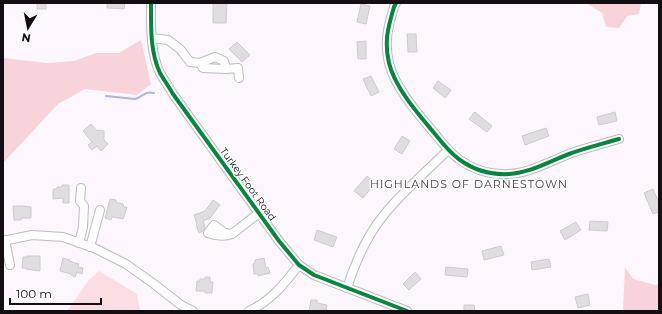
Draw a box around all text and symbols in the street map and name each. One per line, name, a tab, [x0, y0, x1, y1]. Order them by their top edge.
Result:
north arrow	[8, 8, 48, 48]
text: N	[21, 30, 32, 46]
street label: Turkey Foot Road	[217, 145, 279, 223]
district label: HIGHLANDS OF DARNESTOWN	[370, 177, 568, 191]
scale bar	[10, 280, 101, 306]
text: 100 m	[16, 286, 52, 301]

